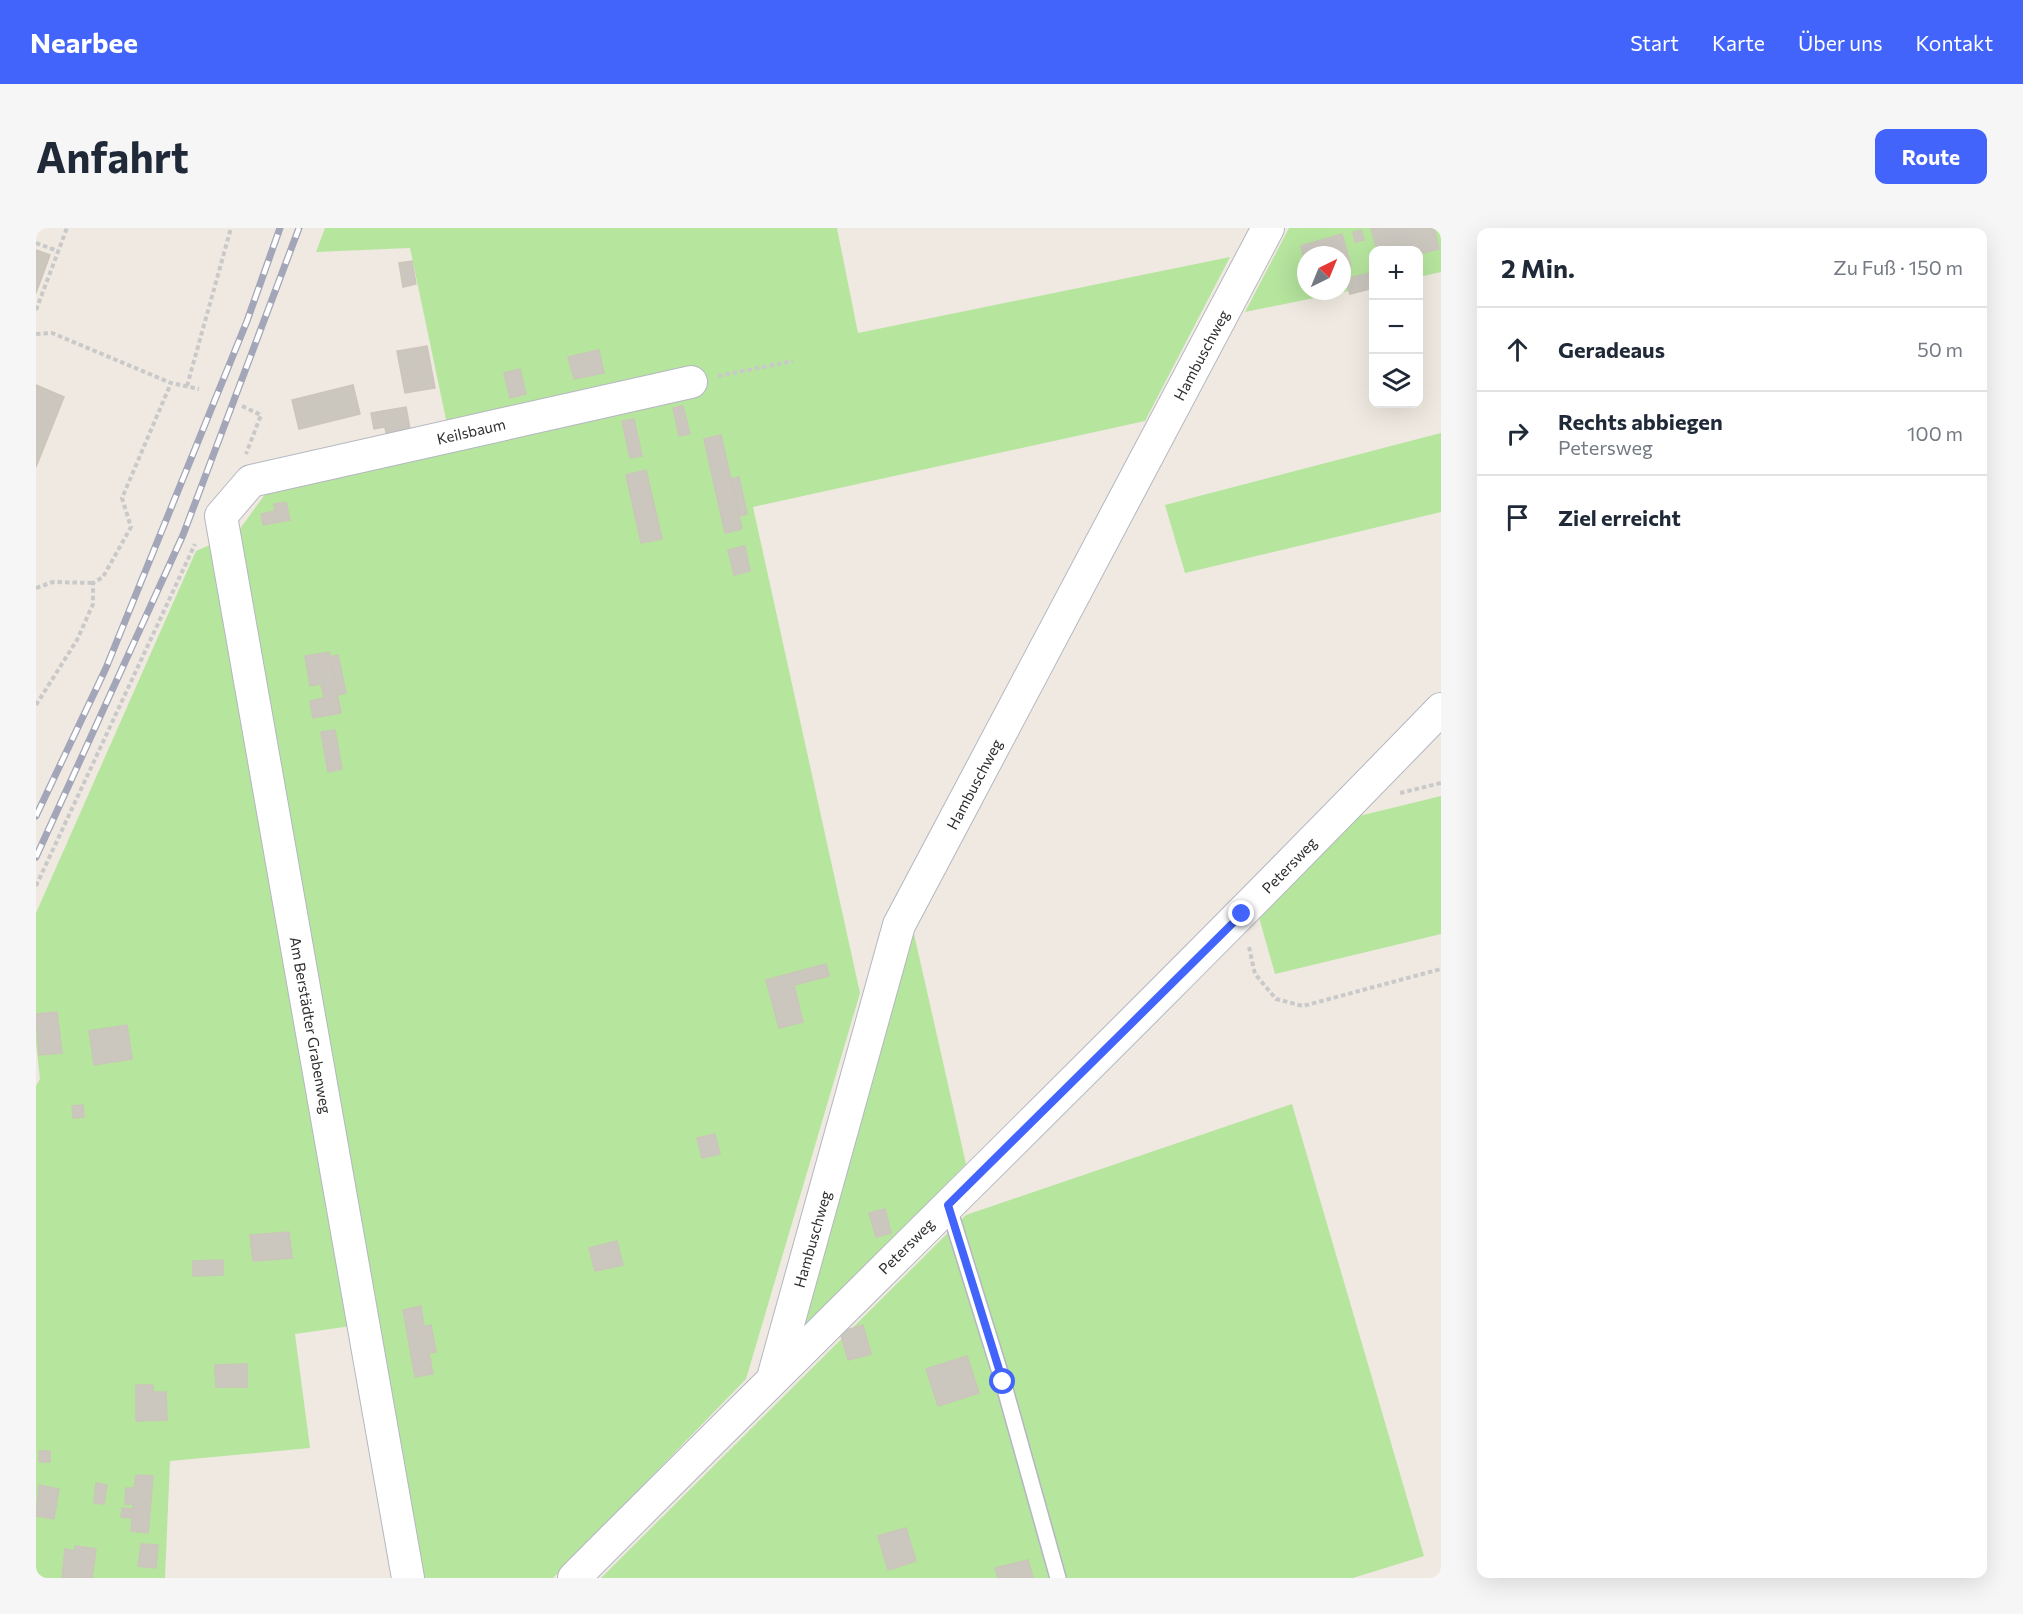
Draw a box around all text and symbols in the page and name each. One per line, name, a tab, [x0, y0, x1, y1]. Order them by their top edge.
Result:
text: Nearbee	[30, 25, 138, 59]
text: Start	[1630, 30, 1679, 55]
text: Karte	[1712, 30, 1765, 55]
text: Über uns	[1798, 30, 1882, 55]
text: Kontakt	[1915, 30, 1993, 55]
button: Route	[1875, 129, 1987, 184]
text: Anfahrt	[36, 130, 189, 182]
north arrow	[1297, 246, 1351, 300]
map controls	[1369, 246, 1423, 408]
button: +	[1369, 246, 1423, 300]
text: 2 Min.	[1501, 252, 1575, 283]
text: Zu Fuß · 150 m	[1833, 255, 1963, 279]
button: −	[1369, 300, 1423, 354]
street label: Hambuschweg	[1170, 307, 1232, 403]
icon: ahead	[1501, 333, 1534, 366]
text: Geradeaus	[1558, 336, 1665, 363]
text: 50 m	[1917, 337, 1963, 361]
button: layers	[1369, 354, 1423, 408]
text: Rechts abbiegen	[1558, 408, 1723, 435]
street label: Keilsbaum	[435, 414, 507, 448]
icon: right	[1501, 417, 1534, 450]
text: 100 m	[1907, 421, 1963, 445]
text: Petersweg	[1558, 435, 1653, 459]
icon: arrive	[1501, 501, 1534, 534]
text: Ziel erreicht	[1558, 504, 1681, 531]
street label: Hambuschweg	[943, 736, 1005, 832]
street label: Petersweg	[1258, 833, 1320, 897]
route end	[1228, 900, 1254, 926]
street label: Am Berstädter Grabenweg	[287, 935, 335, 1115]
street label: Hambuschweg	[790, 1189, 834, 1289]
street label: Petersweg	[874, 1214, 938, 1278]
route start	[989, 1368, 1015, 1394]

